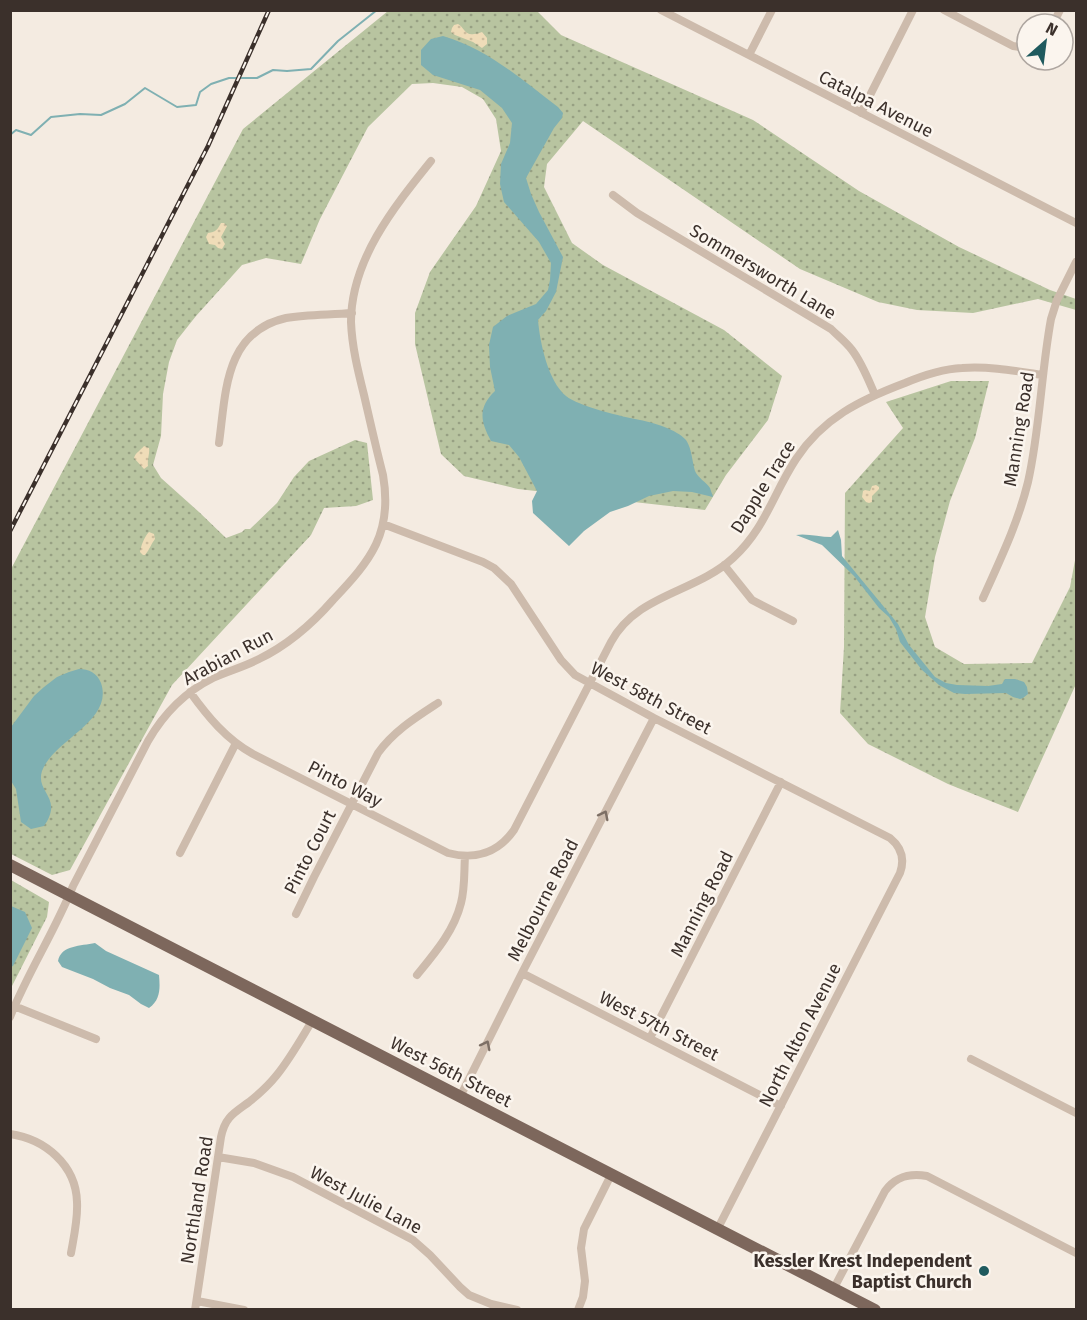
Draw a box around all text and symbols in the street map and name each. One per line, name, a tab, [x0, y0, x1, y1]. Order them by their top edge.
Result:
north arrow	[1015, 12, 1075, 72]
text: N	[1043, 18, 1061, 40]
street label: Catalpa Avenue	[815, 66, 937, 142]
street label: Sommersworth Lane	[686, 220, 840, 324]
street label: Manning Road	[999, 370, 1039, 488]
street label: Dapple Trace	[726, 437, 800, 537]
street label: Arabian Run	[179, 624, 277, 690]
street label: West 58th Street	[587, 657, 716, 739]
street label: Pinto Way	[304, 756, 386, 812]
street label: Pinto Court	[279, 806, 341, 898]
one-way arrow	[597, 811, 608, 821]
street label: Melbourne Road	[503, 835, 583, 965]
street label: Manning Road	[666, 847, 738, 961]
street label: North Alton Avenue	[754, 959, 846, 1111]
street label: West 57th Street	[595, 986, 723, 1066]
street label: West 56th Street	[387, 1032, 516, 1112]
one-way arrow	[479, 1040, 491, 1051]
street label: Northland Road	[176, 1134, 218, 1266]
street label: West Julie Lane	[306, 1161, 426, 1239]
place label: Kessler Krest Independent Baptist Church	[754, 1250, 973, 1293]
marker: Kessler Krest Independent Baptist Church	[977, 1264, 991, 1278]

